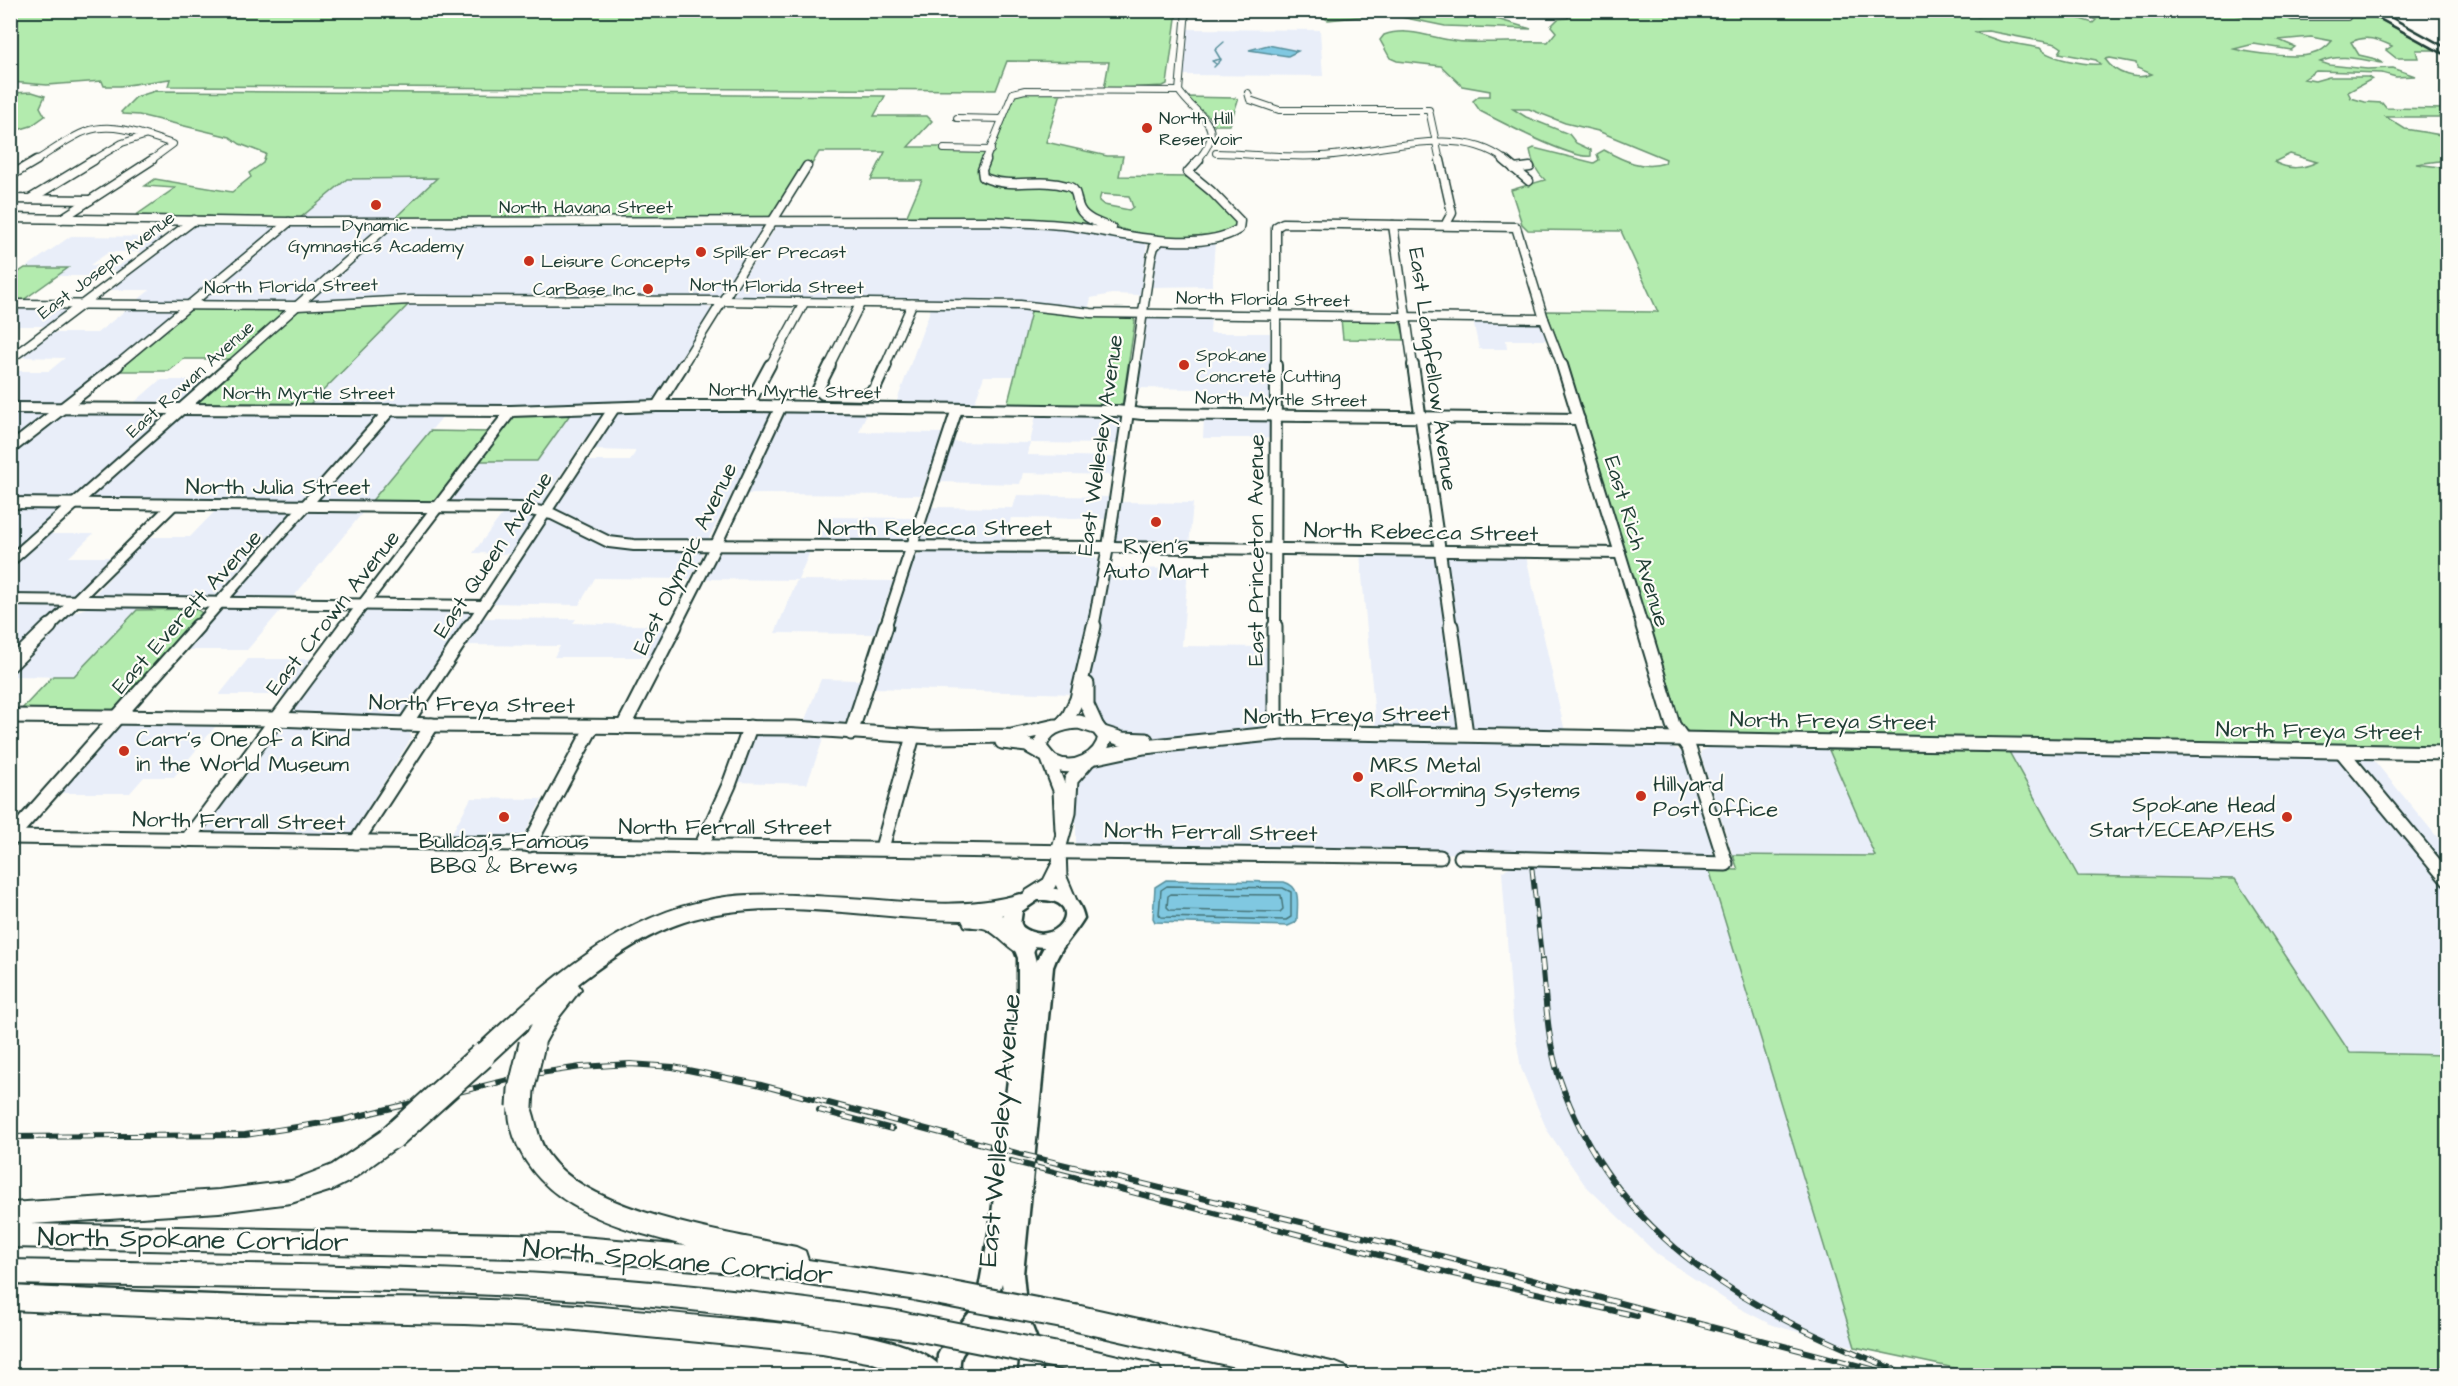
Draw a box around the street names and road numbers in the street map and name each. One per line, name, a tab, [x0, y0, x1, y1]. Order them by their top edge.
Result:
street label: North Havana Street	[499, 195, 674, 220]
street label: East Joseph Avenue	[32, 205, 180, 325]
street label: East Longfellow Avenue	[1399, 246, 1465, 493]
street label: North Florida Street	[204, 272, 379, 301]
street label: North Florida Street	[690, 272, 865, 301]
street label: North Florida Street	[1176, 285, 1351, 314]
street label: East Rowan Avenue	[121, 315, 260, 444]
street label: East Wellesley Avenue	[1070, 332, 1132, 558]
street label: North Myrtle Street	[709, 378, 882, 407]
street label: North Myrtle Street	[223, 381, 396, 407]
street label: North Myrtle Street	[1195, 386, 1368, 415]
street label: East Princeton Avenue	[1241, 434, 1272, 666]
street label: East Rich Avenue	[1596, 452, 1677, 631]
street label: East Olympic Avenue	[625, 457, 746, 660]
street label: East Queen Avenue	[426, 465, 561, 644]
street label: North Julia Street	[186, 472, 370, 503]
street label: North Rebecca Street	[818, 513, 1052, 544]
street label: North Rebecca Street	[1303, 515, 1539, 550]
street label: East Everett Avenue	[105, 523, 269, 701]
street label: East Crown Avenue	[259, 524, 408, 702]
street label: North Freya Street	[369, 687, 575, 723]
street label: North Freya Street	[1244, 698, 1450, 734]
street label: North Freya Street	[1730, 704, 1936, 740]
street label: North Freya Street	[2216, 714, 2422, 750]
street label: North Ferrall Street	[132, 804, 346, 839]
street label: North Ferrall Street	[618, 812, 832, 843]
street label: North Ferrall Street	[1104, 815, 1318, 850]
street label: East Wellesley Avenue	[969, 992, 1032, 1268]
street label: North Spokane Corridor	[37, 1218, 349, 1262]
street label: North Spokane Corridor	[521, 1230, 835, 1294]

